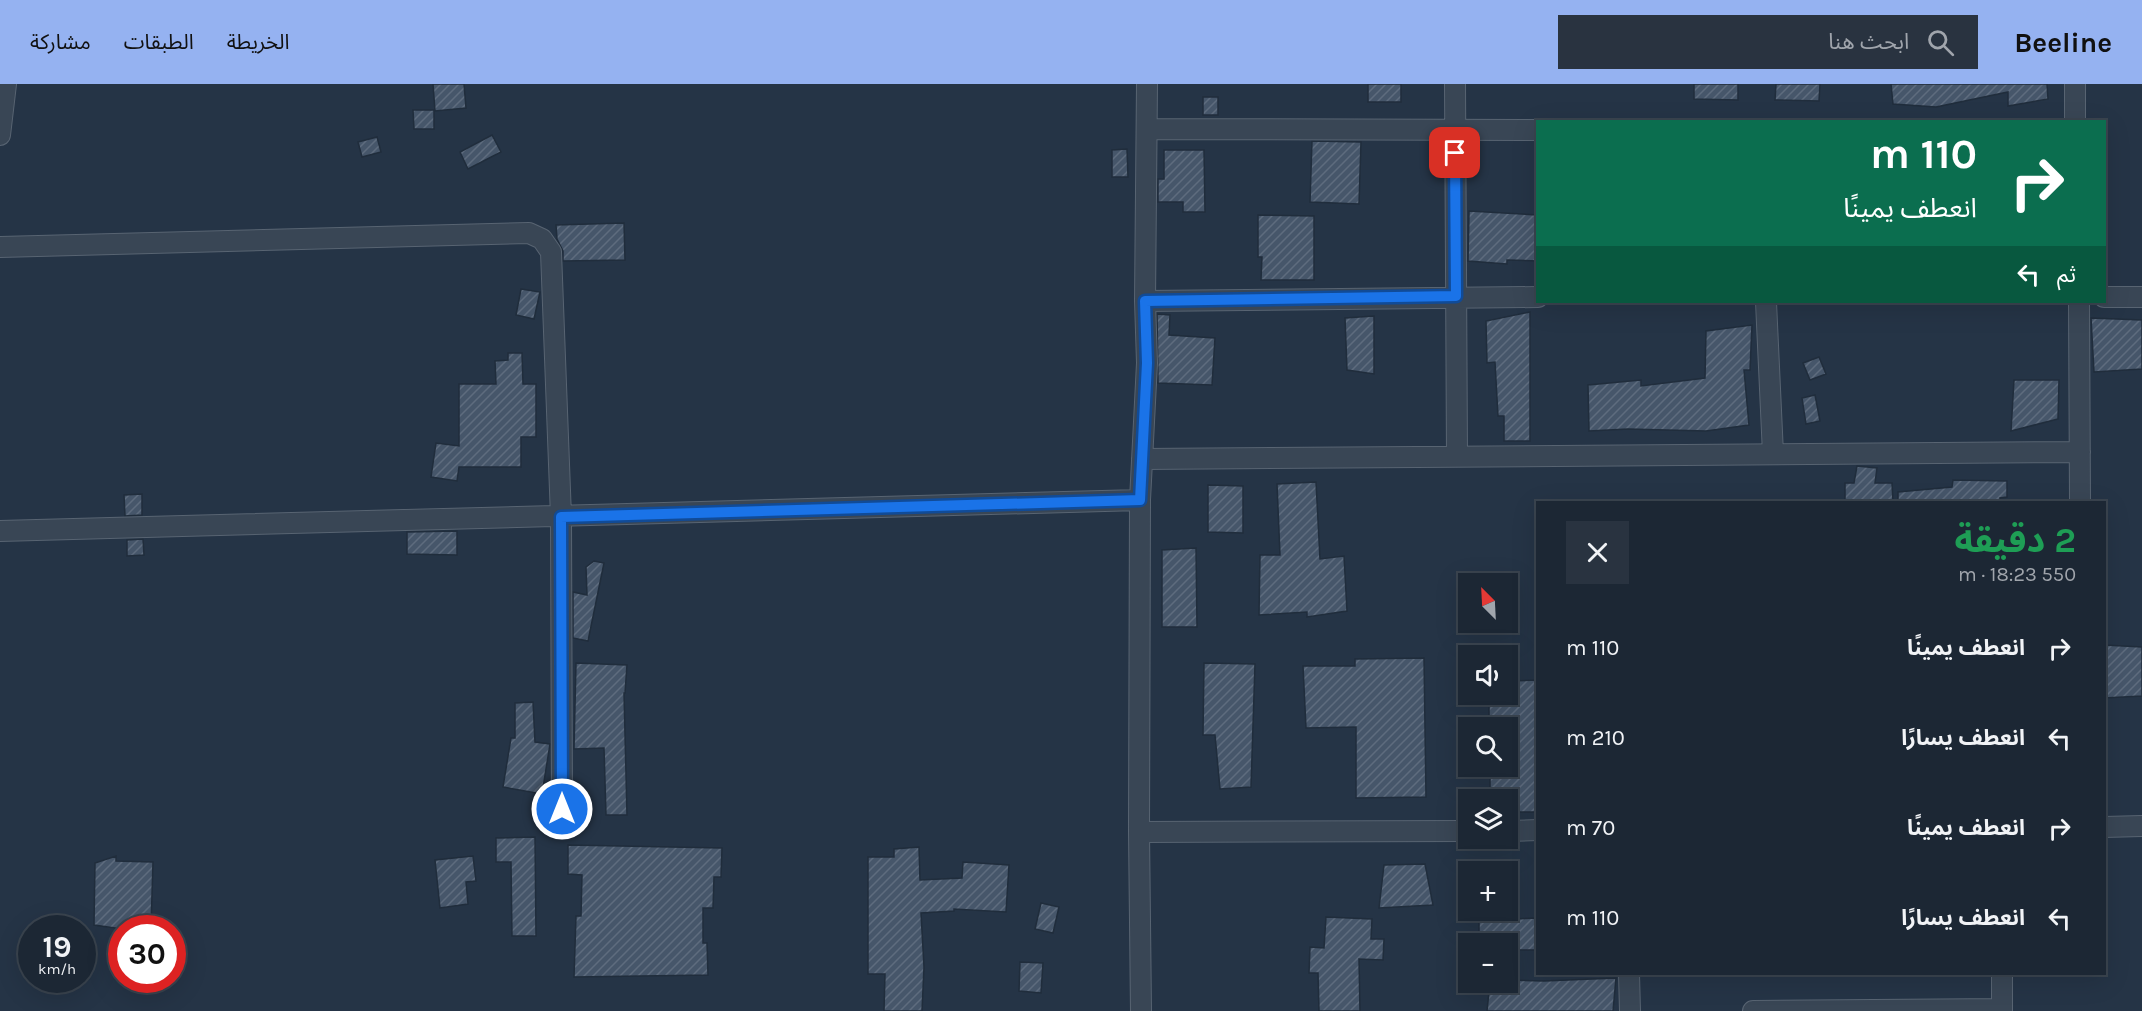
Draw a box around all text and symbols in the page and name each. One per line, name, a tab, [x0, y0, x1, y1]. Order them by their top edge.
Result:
search box	[1558, 15, 1978, 69]
icon: search	[1924, 26, 1957, 59]
text: Beeline	[2014, 26, 2112, 59]
text: ابحث هنا	[1828, 29, 1909, 55]
text: مشاركة	[30, 30, 91, 54]
text: الطبقات	[124, 30, 194, 54]
text: الخريطة	[227, 30, 290, 54]
pin	[1429, 127, 1480, 178]
text: 110 m	[1870, 129, 1977, 179]
icon: arrive	[1438, 136, 1471, 169]
icon: right	[1998, 144, 2076, 222]
text: انعطف يمينًا	[1843, 192, 1977, 224]
icon: left	[2012, 258, 2045, 291]
text: ثم	[2057, 262, 2076, 288]
text: 2 دقيقة	[1955, 519, 2076, 561]
button: close	[1566, 521, 1629, 584]
text: 550 m · 18:23	[1958, 563, 2076, 586]
north arrow	[1458, 573, 1518, 633]
map controls	[1458, 573, 1518, 993]
icon: right	[2043, 632, 2076, 665]
text: 110 m	[1566, 635, 1619, 661]
text: انعطف يمينًا	[1907, 635, 2025, 661]
button: sound	[1458, 645, 1518, 705]
button: search	[1458, 717, 1518, 777]
icon: left	[2043, 722, 2076, 755]
text: 210 m	[1566, 725, 1625, 751]
text: انعطف يسارًا	[1901, 725, 2025, 751]
position arrow	[530, 777, 594, 841]
button: layers	[1458, 789, 1518, 849]
icon: right	[2043, 812, 2076, 845]
text: 70 m	[1566, 815, 1615, 841]
text: انعطف يمينًا	[1907, 815, 2025, 841]
button: +	[1458, 861, 1518, 921]
icon: left	[2043, 902, 2076, 935]
text: 110 m	[1566, 905, 1619, 931]
text: انعطف يسارًا	[1901, 905, 2025, 931]
speed limit sign: 30	[108, 915, 186, 993]
text: 19	[42, 929, 71, 965]
button: −	[1458, 933, 1518, 993]
text: km/h	[38, 960, 76, 978]

